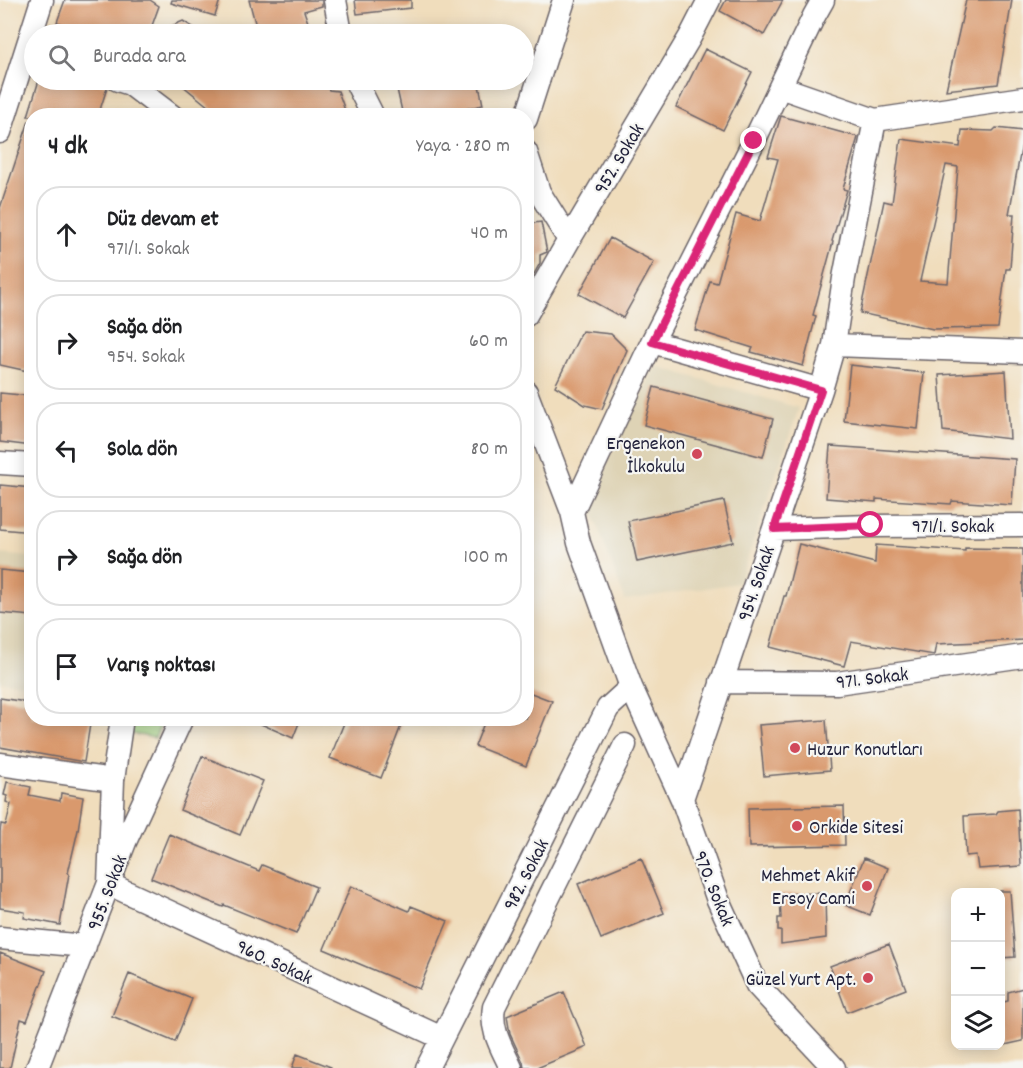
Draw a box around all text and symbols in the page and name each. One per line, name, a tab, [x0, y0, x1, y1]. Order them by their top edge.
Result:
search box	[24, 24, 534, 90]
icon: search	[45, 41, 78, 74]
text: Burada ara	[93, 42, 186, 73]
street label: 952. Sokak	[588, 119, 653, 200]
route end	[740, 127, 766, 153]
text: 4 dk	[48, 129, 88, 166]
text: Yaya · 280 m	[416, 133, 510, 161]
text: Düz devam et	[107, 205, 219, 236]
icon: ahead	[50, 218, 83, 251]
text: 40 m	[470, 220, 508, 248]
text: 971/1. Sokak	[107, 236, 190, 264]
text: Sağa dön	[107, 313, 182, 344]
icon: right	[50, 326, 83, 359]
text: 60 m	[469, 328, 508, 356]
text: 954. Sokak	[107, 344, 185, 372]
place label: Ergenekon İlkokulu	[607, 431, 685, 482]
icon: left	[50, 434, 83, 467]
text: Sola dön	[107, 435, 177, 466]
text: 80 m	[471, 436, 508, 464]
marker: Ergenekon İlkokulu	[690, 447, 704, 461]
route start	[857, 511, 883, 537]
street label: 971/1. Sokak	[912, 514, 994, 542]
icon: right	[50, 542, 83, 575]
street label: 954. Sokak	[732, 542, 784, 625]
text: Sağa dön	[107, 543, 182, 574]
text: 100 m	[464, 544, 508, 572]
icon: arrive	[50, 650, 83, 683]
text: Varış noktası	[107, 651, 215, 682]
street label: 971. Sokak	[835, 662, 910, 698]
place label: Huzur Konutları	[807, 737, 923, 765]
marker: Huzur Konutları	[788, 741, 802, 755]
place label: Orkide Sitesi	[809, 815, 904, 843]
marker: Orkide Sitesi	[790, 819, 804, 833]
street label: 982. Sokak	[498, 835, 558, 916]
street label: 970. Sokak	[684, 847, 740, 931]
street label: 955. Sokak	[82, 851, 136, 935]
place label: Mehmet Akif Ersoy Cami	[761, 863, 856, 914]
marker: Mehmet Akif Ersoy Cami	[860, 879, 874, 893]
map controls	[951, 888, 1005, 1050]
button: +	[951, 888, 1005, 942]
street label: 960. Sokak	[231, 934, 316, 994]
button: −	[951, 942, 1005, 996]
place label: Güzel Yurt Apt.	[745, 967, 856, 995]
marker: Güzel Yurt Apt.	[861, 971, 875, 985]
button: layers	[951, 996, 1005, 1050]

